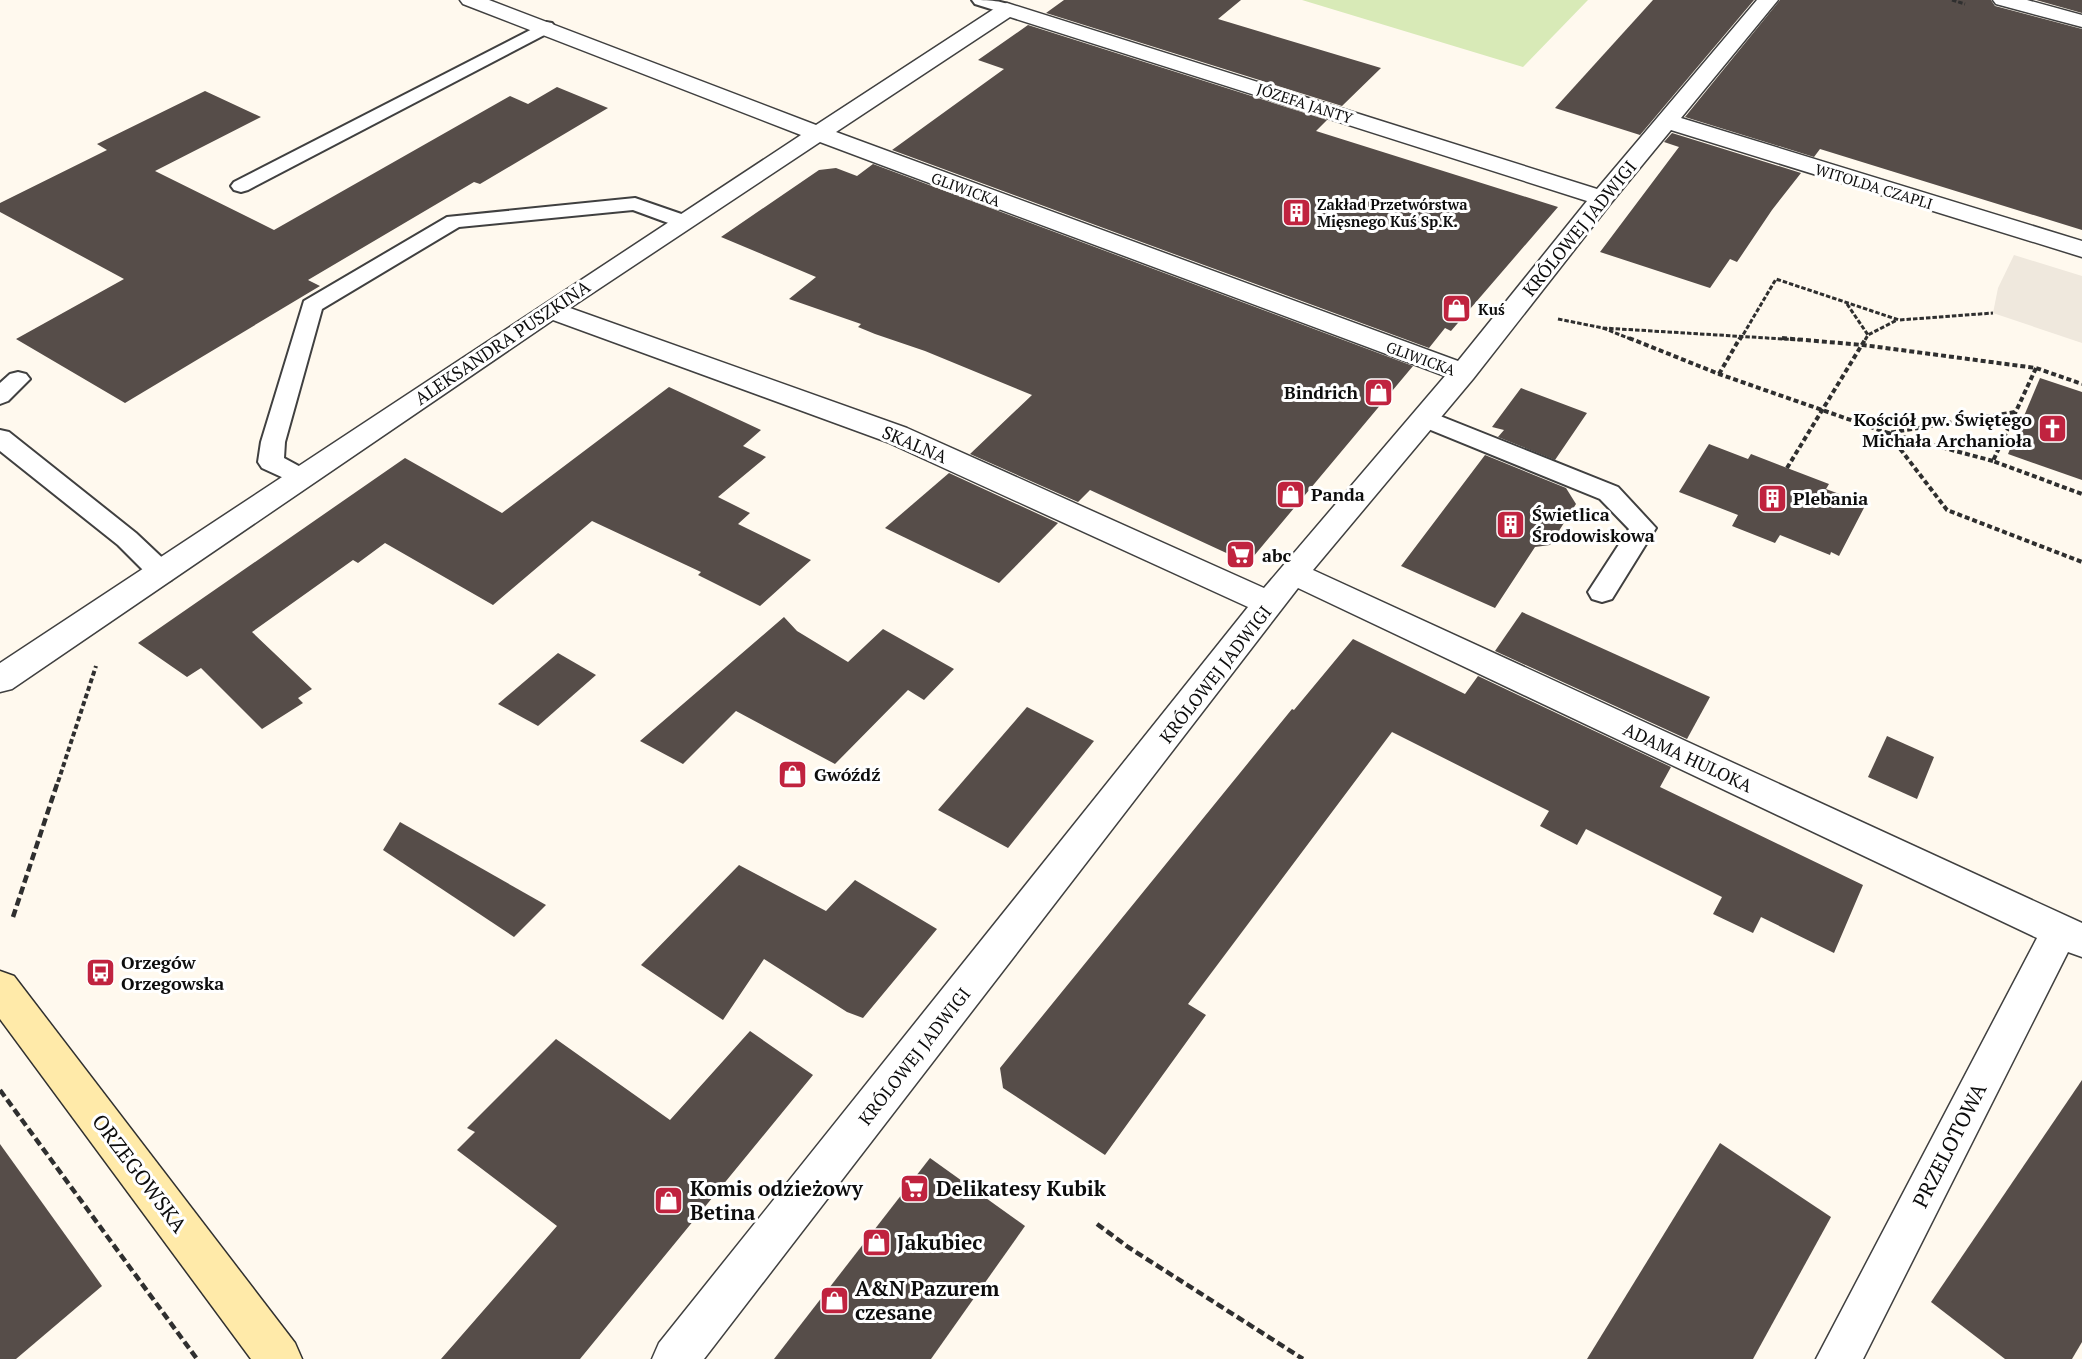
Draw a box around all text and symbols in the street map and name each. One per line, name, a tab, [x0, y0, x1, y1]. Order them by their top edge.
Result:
street label: JÓZEFA JANTY	[1255, 78, 1356, 128]
street label: KRÓLOWEJ JADWIGI	[1517, 155, 1641, 301]
street label: WITOLDA CZAPLI	[1813, 159, 1935, 213]
street label: GLIWICKA	[929, 167, 1004, 211]
place label: Zakład Przetwórstwa Mięsnego Kuś Sp.K.	[1317, 194, 1468, 231]
building icon: Zakład Przetwórstwa Mięsnego Kuś Sp.K.	[1280, 197, 1312, 229]
street label: ALEKSANDRA PUSZKINA	[410, 274, 595, 410]
shop icon: Kuś	[1441, 293, 1473, 325]
place label: Kuś	[1478, 299, 1505, 319]
street label: GLIWICKA	[1384, 336, 1459, 380]
shop icon: Bindrich	[1363, 376, 1395, 408]
place label: Bindrich	[1284, 380, 1358, 404]
place label: Kościół pw. Świętego Michała Archanioła	[1854, 407, 2032, 452]
church icon: Kościół pw. Świętego Michała Archanioła	[2037, 413, 2069, 445]
street label: SKALNA	[879, 420, 952, 469]
shop icon: Panda	[1274, 478, 1306, 510]
place label: Panda	[1311, 482, 1365, 506]
building icon: Plebania	[1756, 482, 1788, 514]
place label: Plebania	[1793, 486, 1868, 510]
place label: Świetlica Środowiskowa	[1532, 502, 1655, 547]
building icon: Świetlica Środowiskowa	[1495, 508, 1527, 540]
supermarket icon: abc	[1225, 539, 1257, 571]
place label: abc	[1262, 543, 1292, 567]
street label: KRÓLOWEJ JADWIGI	[1154, 600, 1276, 748]
street label: ADAMA HULOKA	[1620, 717, 1757, 798]
shop icon: Gwóźdź	[777, 758, 809, 790]
place label: Gwóźdź	[814, 762, 880, 786]
place label: Orzegów Orzegowska	[121, 950, 224, 995]
bus stop icon: Orzegów Orzegowska	[84, 956, 116, 988]
street label: KRÓLOWEJ JADWIGI	[853, 982, 975, 1130]
street label: PRZELOTOWA	[1906, 1077, 1993, 1212]
street label: ORZEGOWSKA	[86, 1108, 194, 1238]
supermarket icon: Delikatesy Kubik	[899, 1172, 931, 1204]
place label: Komis odzieżowy Betina	[690, 1174, 864, 1226]
place label: Delikatesy Kubik	[936, 1174, 1107, 1202]
shop icon: Komis odzieżowy Betina	[653, 1184, 685, 1216]
shop icon: Jakubiec	[860, 1226, 892, 1258]
place label: Jakubiec	[897, 1228, 982, 1256]
place label: A&N Pazurem czesane	[855, 1274, 1000, 1326]
shop icon: A&N Pazurem czesane	[818, 1284, 850, 1316]

